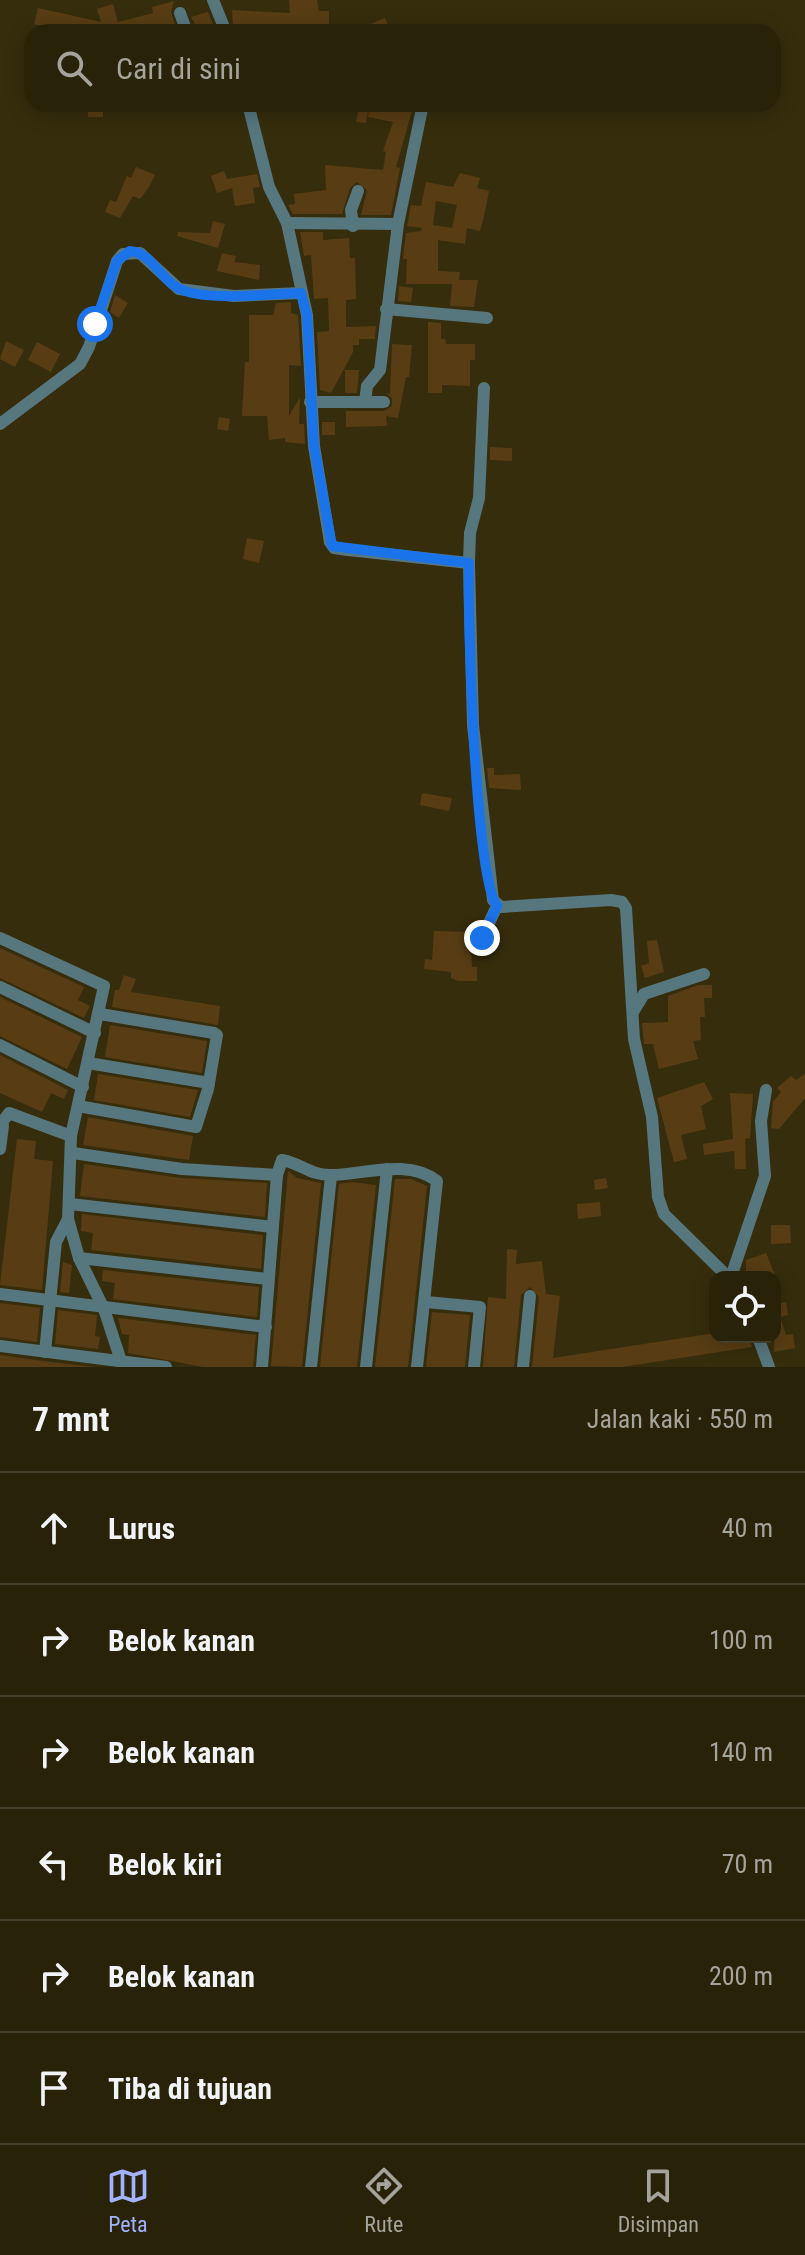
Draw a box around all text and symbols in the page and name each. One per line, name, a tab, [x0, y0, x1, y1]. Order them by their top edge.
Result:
search box	[24, 24, 781, 112]
icon: search	[52, 46, 96, 90]
text: Cari di sini	[116, 51, 241, 86]
route start	[77, 306, 113, 342]
route end	[464, 920, 500, 956]
map controls	[709, 1271, 781, 1343]
button: locate	[709, 1271, 781, 1343]
text: 7 mnt	[32, 1399, 109, 1439]
text: Jalan kaki · 550 m	[587, 1404, 773, 1434]
icon: ahead	[32, 1506, 76, 1550]
text: Lurus	[108, 1511, 175, 1546]
text: 40 m	[722, 1513, 773, 1543]
icon: right	[32, 1618, 76, 1662]
text: Belok kanan	[108, 1623, 255, 1658]
text: 100 m	[709, 1625, 773, 1655]
icon: right	[32, 1730, 76, 1774]
text: Belok kanan	[108, 1735, 255, 1770]
text: 140 m	[709, 1737, 773, 1767]
icon: left	[32, 1842, 76, 1886]
text: Belok kiri	[108, 1847, 222, 1882]
text: 70 m	[722, 1849, 773, 1879]
icon: right	[32, 1954, 76, 1998]
text: Belok kanan	[108, 1959, 255, 1994]
text: 200 m	[709, 1961, 773, 1991]
icon: arrive	[32, 2066, 76, 2110]
text: Tiba di tujuan	[108, 2071, 272, 2106]
tab: Peta	[106, 2164, 150, 2237]
tab: Rute	[362, 2164, 406, 2237]
tab: Disimpan	[618, 2164, 699, 2237]

